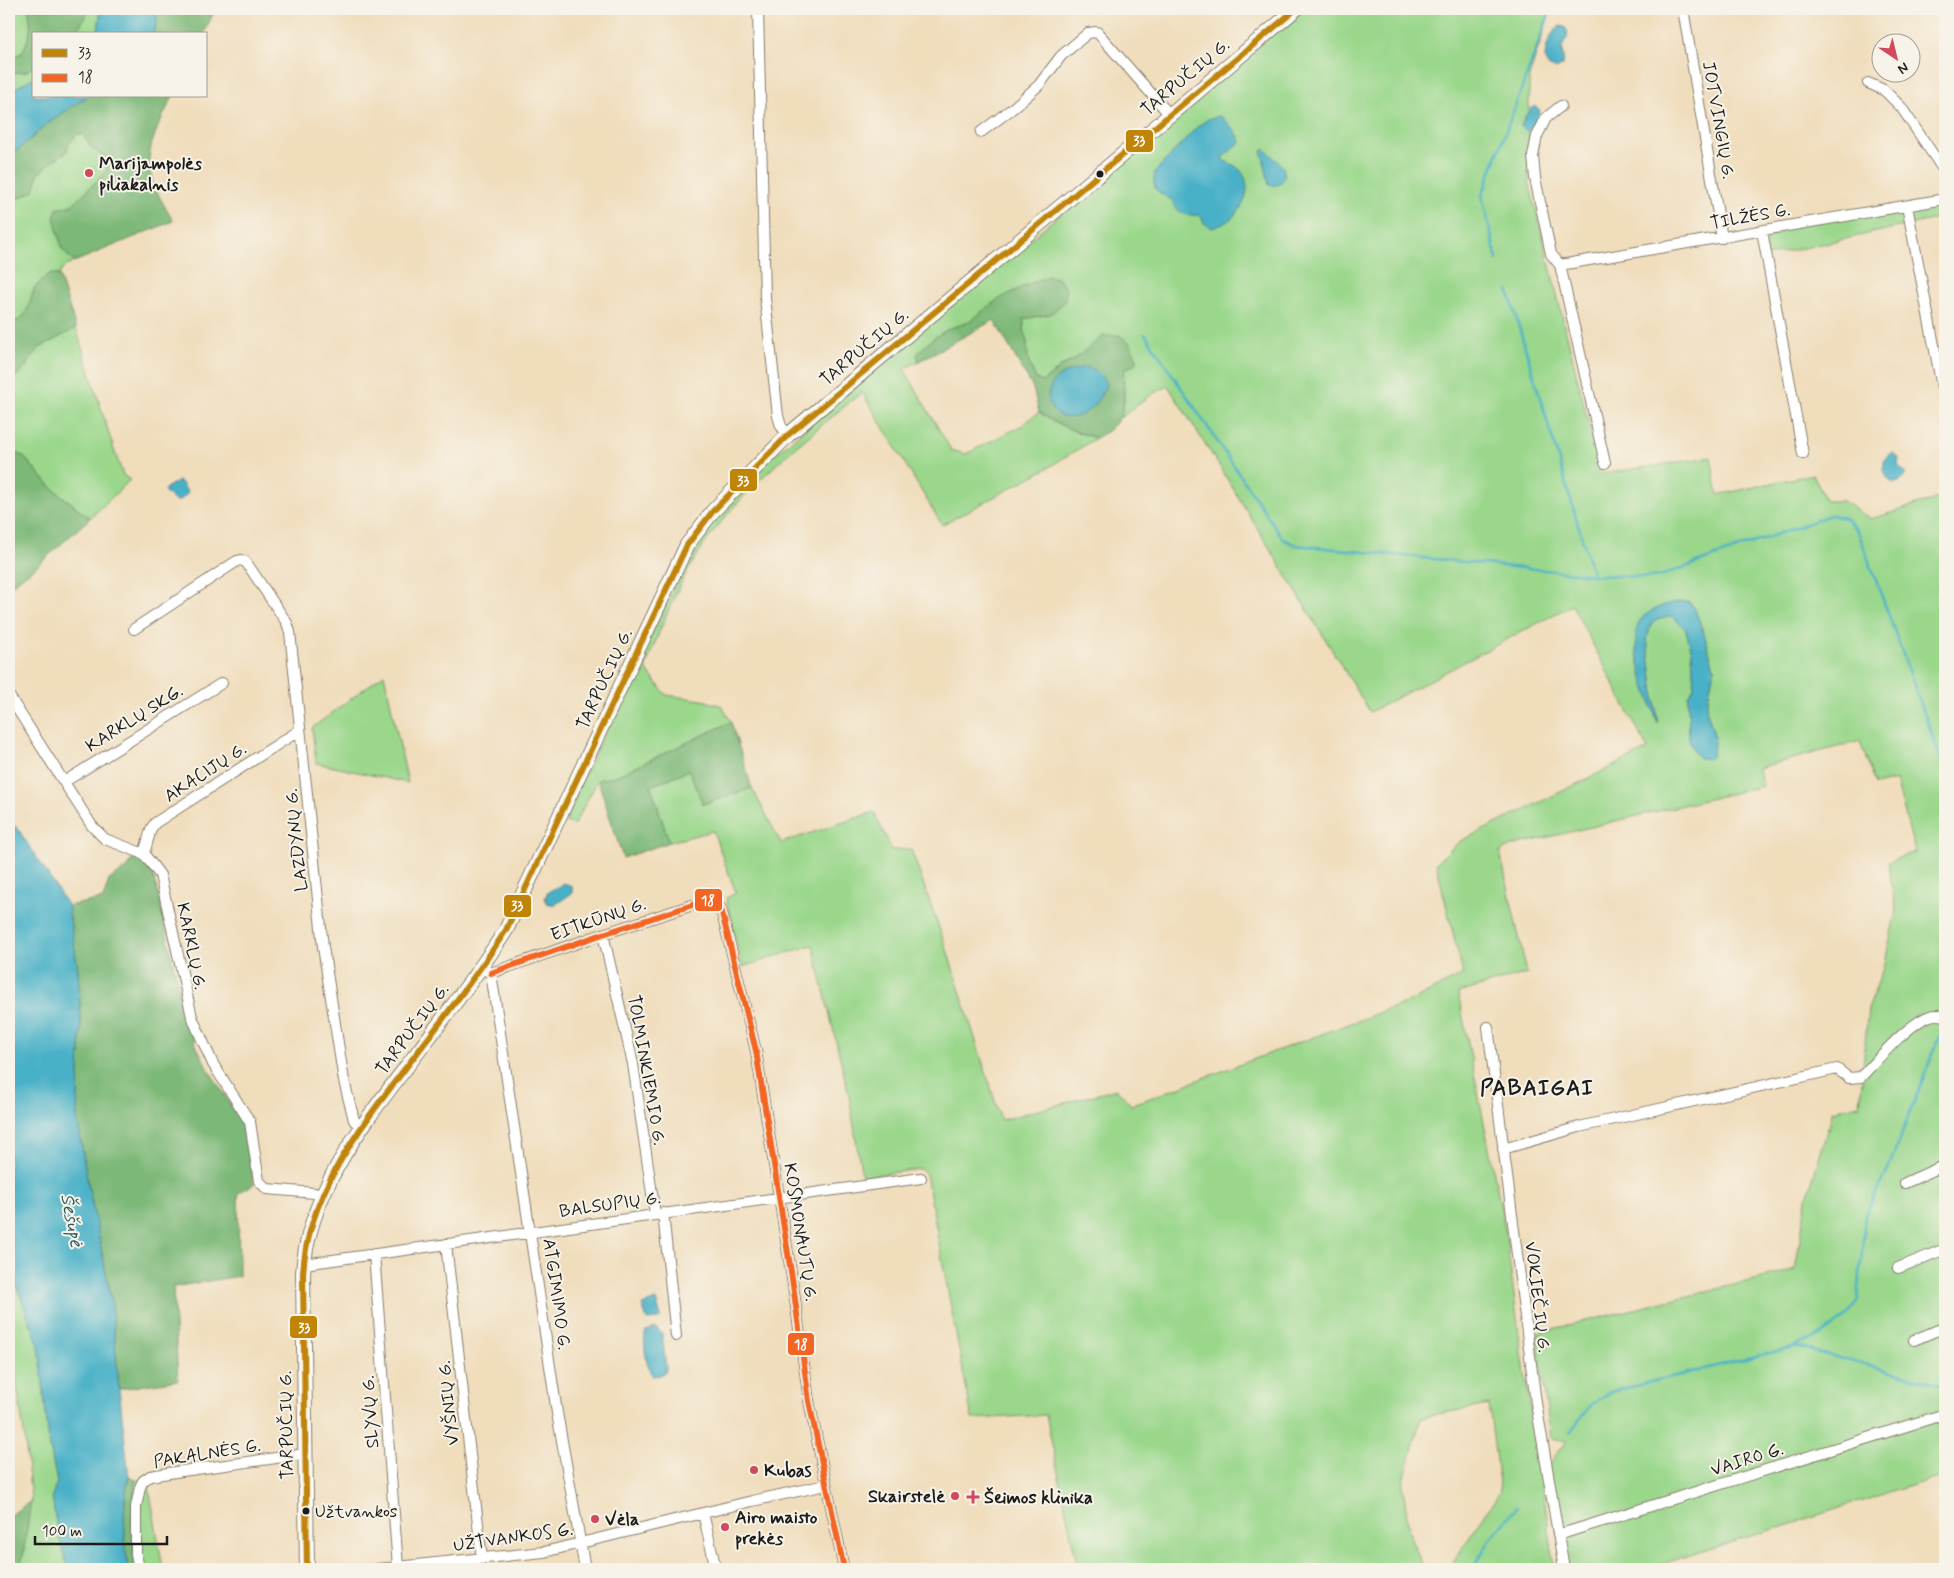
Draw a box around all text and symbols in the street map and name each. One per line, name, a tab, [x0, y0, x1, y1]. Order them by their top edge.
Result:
legend	[32, 32, 208, 98]
north arrow	[1872, 32, 1922, 82]
street label: TARPUČIŲ G.	[1136, 34, 1235, 122]
text: 33	[78, 44, 91, 64]
text: N	[1894, 58, 1912, 78]
street label: JOTVINGIŲ G.	[1696, 59, 1740, 181]
text: 18	[78, 68, 93, 88]
line badge: 33	[1125, 129, 1154, 153]
text: 33	[1133, 132, 1145, 150]
place label: Marijampolės piliakalnis	[99, 152, 202, 197]
marker: Marijampolės piliakalnis	[83, 167, 95, 179]
unlabelled marker	[1095, 169, 1105, 179]
street label: TILŽĖS G.	[1708, 198, 1792, 236]
street label: TARPUČIŲ G.	[815, 304, 914, 392]
line badge: 33	[729, 468, 758, 492]
text: 33	[737, 472, 749, 490]
street label: TARPUČIŲ G.	[571, 625, 639, 734]
street label: KARKLŲ SKG.	[81, 679, 188, 758]
street label: AKACIJŲ G.	[160, 737, 251, 808]
street label: LAZDYNŲ G.	[280, 787, 314, 893]
line badge: 18	[694, 888, 723, 912]
street label: EITKŪNŲ G.	[547, 892, 649, 947]
text: 18	[701, 892, 715, 910]
line badge: 33	[503, 894, 532, 918]
text: 33	[511, 897, 523, 915]
street label: KARKLŲ G.	[170, 901, 212, 992]
street label: TARPUČIŲ G.	[370, 979, 455, 1080]
street label: TOLMINKIEMIO G.	[621, 993, 671, 1147]
district label: PABAIGAI	[1480, 1075, 1594, 1103]
street label: KOSMONAUTŲ G.	[777, 1161, 823, 1303]
street label: BALSUPIŲ G.	[558, 1186, 663, 1224]
water label: Šešupė	[54, 1191, 89, 1250]
street label: ATGIMIMO G.	[536, 1237, 576, 1351]
street label: VOKIEČIŲ G.	[1518, 1240, 1556, 1354]
line badge: 33	[289, 1315, 318, 1339]
text: 33	[298, 1319, 310, 1337]
line badge: 18	[787, 1332, 815, 1356]
text: 18	[794, 1336, 808, 1354]
street label: VYŠNIŲ G.	[433, 1359, 465, 1447]
street label: TARPUČIŲ G.	[274, 1370, 300, 1480]
street label: SLYVŲ G.	[356, 1375, 386, 1449]
street label: PAKALNĖS G.	[152, 1434, 263, 1474]
street label: VAIRO G.	[1708, 1438, 1787, 1482]
place label: Kubas	[764, 1459, 812, 1483]
marker: Kubas	[748, 1464, 760, 1476]
place label: Skairstelė	[868, 1485, 945, 1509]
place label: Šeimos klinika	[984, 1486, 1093, 1510]
marker: Skairstelė	[949, 1490, 961, 1502]
marker: Šeimos klinika	[966, 1490, 980, 1504]
place label: Užtvankos	[315, 1501, 398, 1523]
marker: Užtvankos	[301, 1506, 311, 1516]
place label: Airo maisto prekės	[735, 1506, 818, 1551]
place label: Vėla	[605, 1508, 639, 1532]
scale bar	[35, 1513, 168, 1545]
marker: Vėla	[589, 1513, 601, 1525]
street label: UŽTVANKOS G.	[452, 1518, 575, 1558]
marker: Airo maisto prekės	[719, 1521, 731, 1533]
text: 100 m	[42, 1522, 82, 1542]

